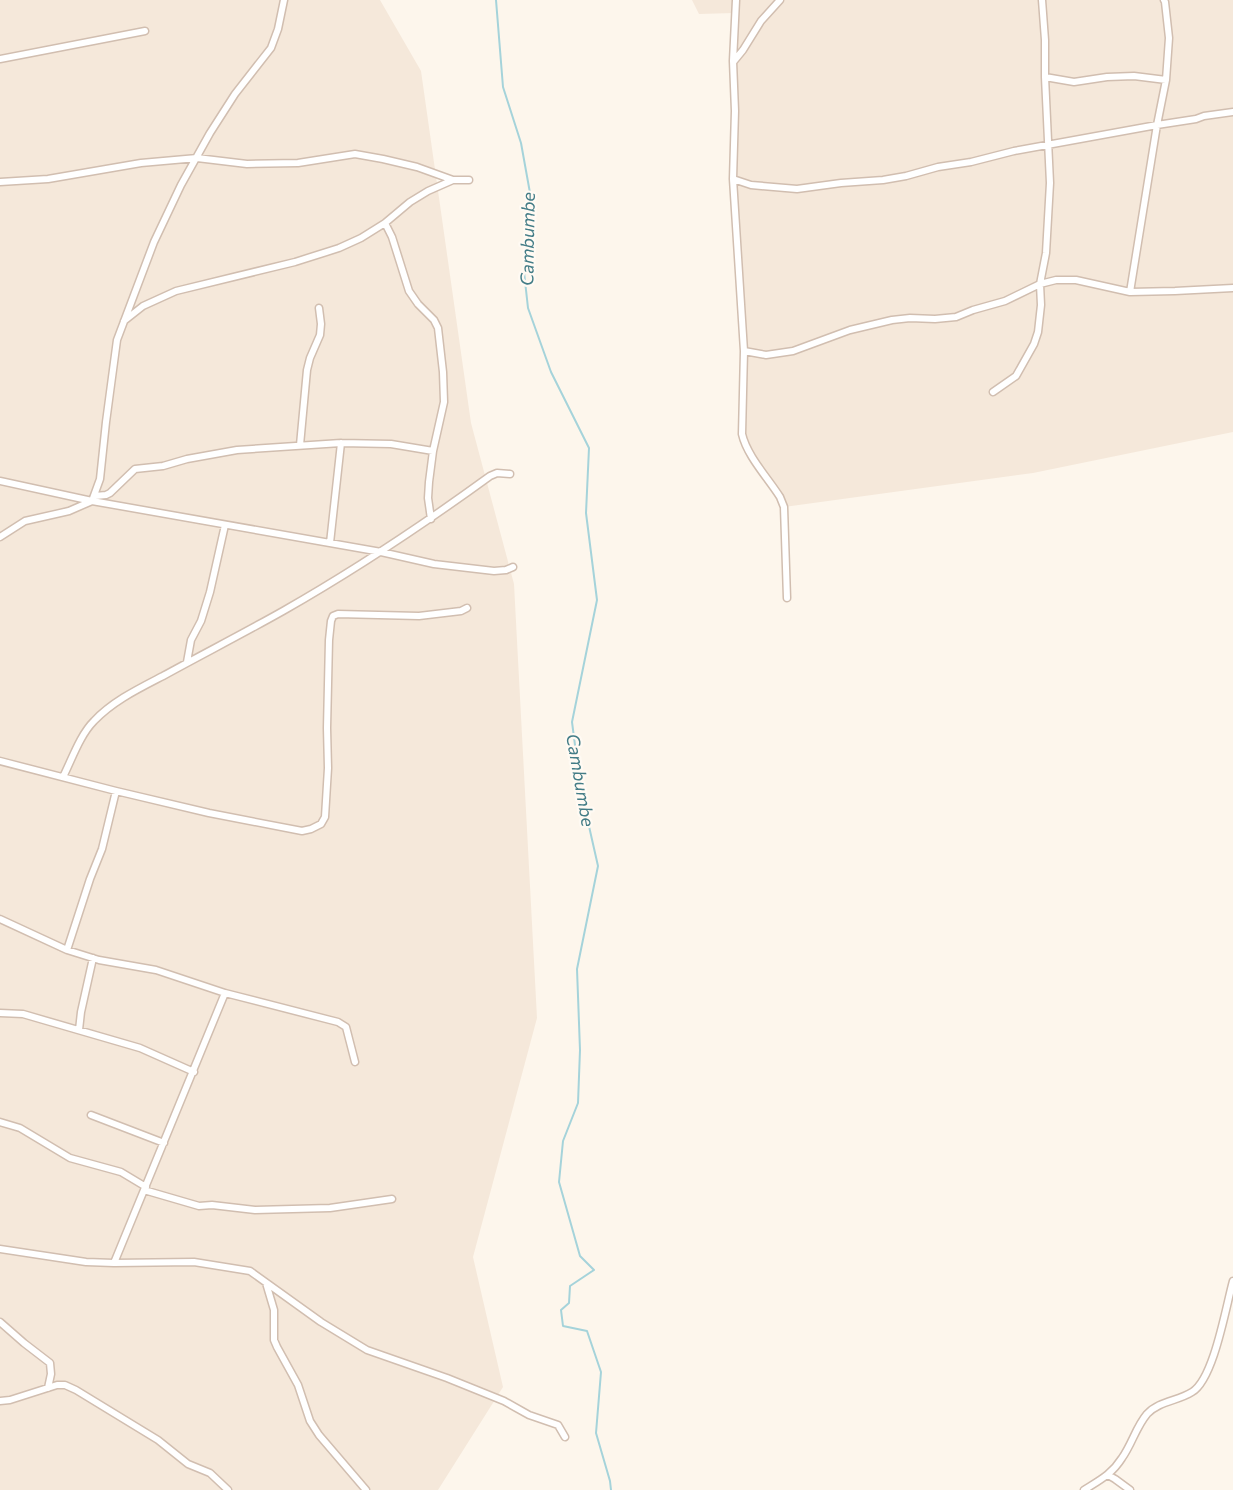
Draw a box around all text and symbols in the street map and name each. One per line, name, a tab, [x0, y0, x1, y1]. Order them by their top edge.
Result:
water label: Cambumbe	[515, 191, 539, 286]
water label: Cambumbe	[562, 732, 600, 829]

